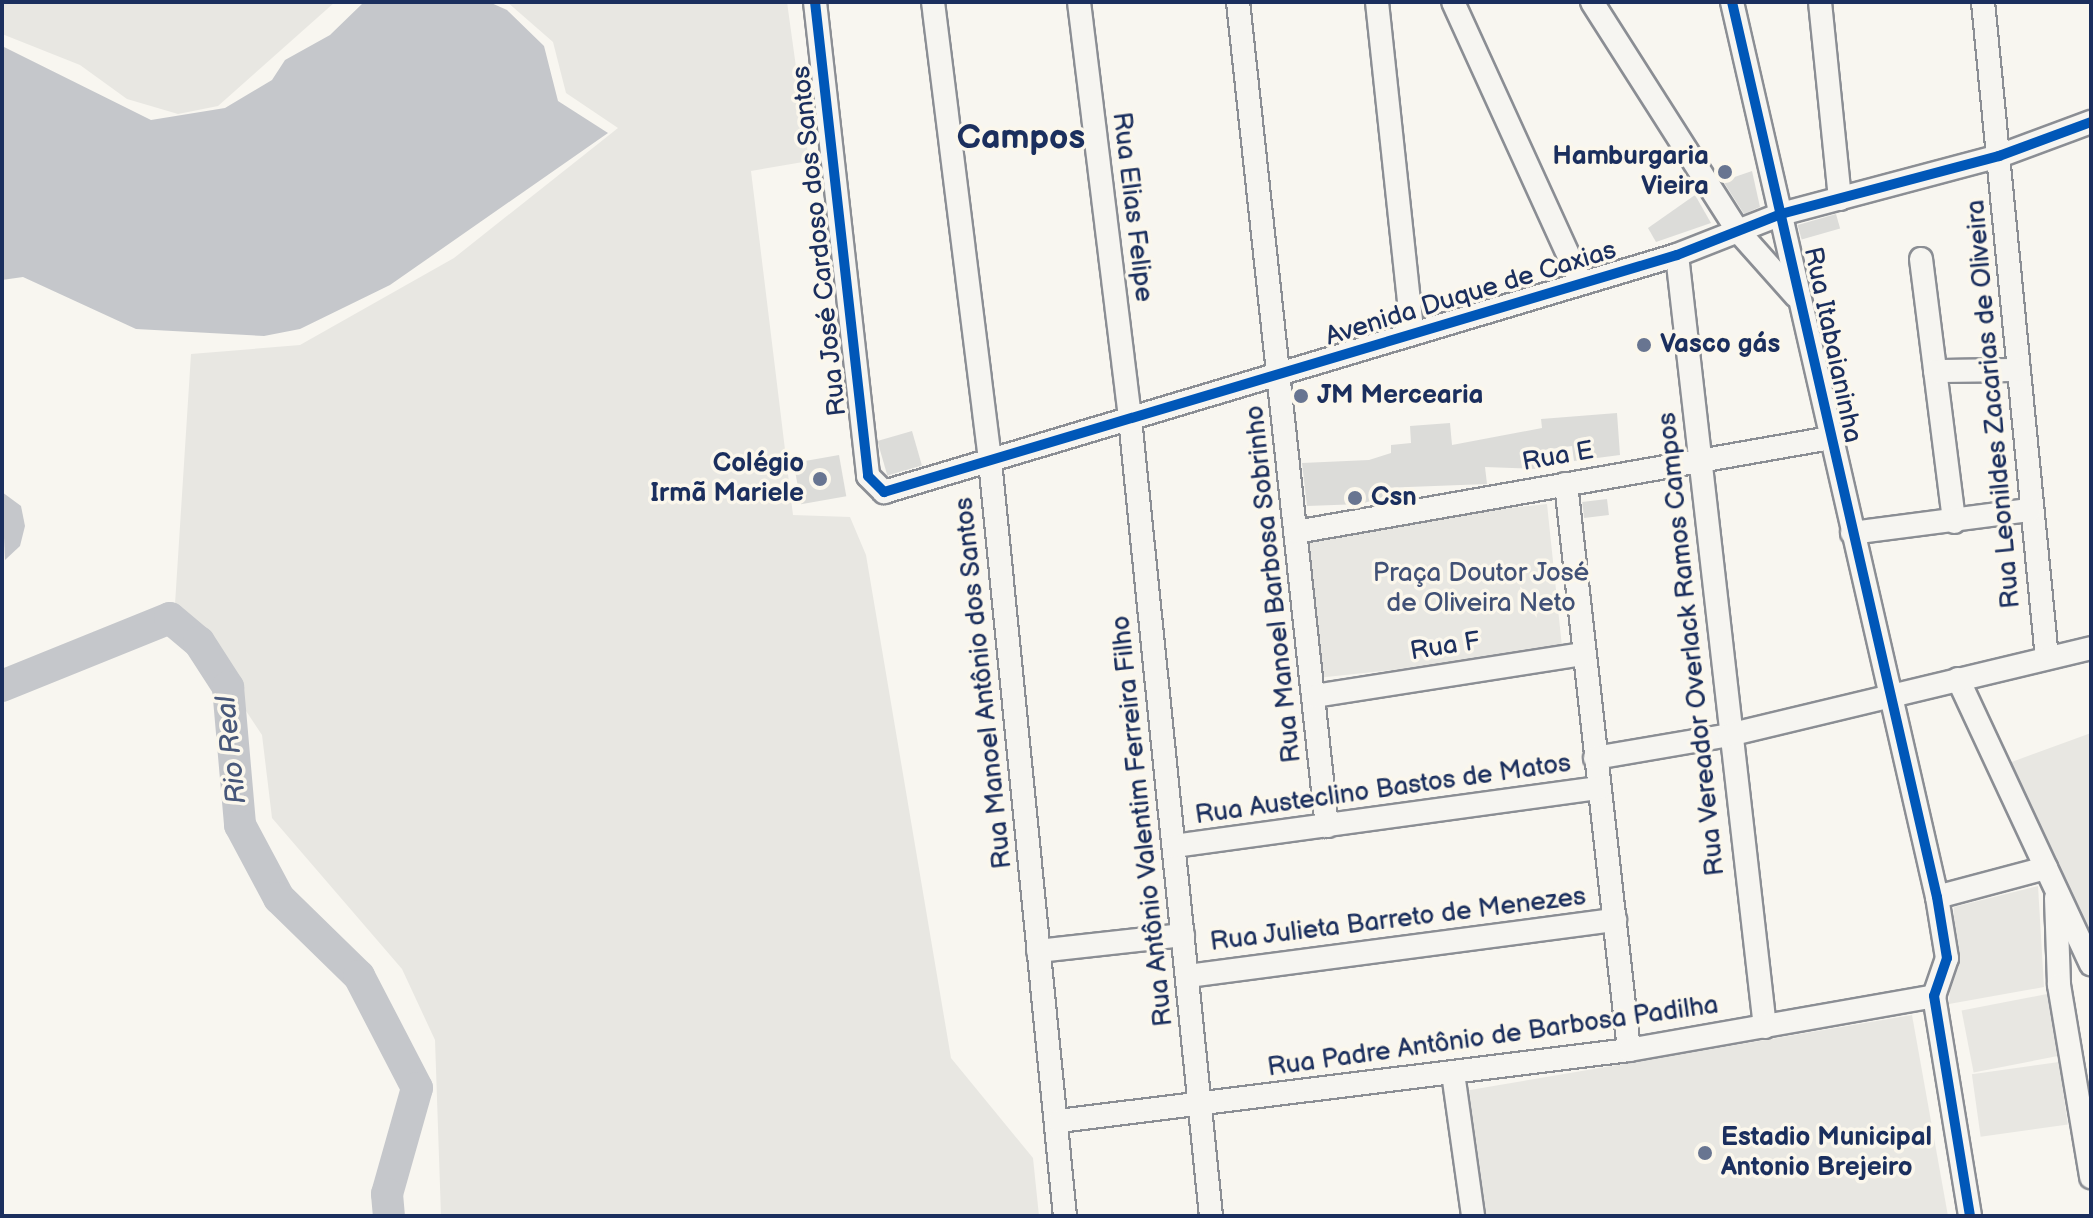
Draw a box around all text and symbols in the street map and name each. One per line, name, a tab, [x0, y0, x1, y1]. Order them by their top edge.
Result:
street label: Rua José Cardoso dos Santos	[786, 63, 854, 419]
street label: Rua Elias Felipe	[1105, 110, 1159, 304]
district label: Campos	[957, 118, 1085, 158]
place label: Hamburgaria Vieira	[1553, 141, 1709, 202]
marker: Hamburgaria Vieira	[1716, 163, 1734, 181]
street label: Rua Leonildes Zacarias de Oliveira	[1961, 198, 2027, 610]
street label: Avenida Duque de Caxias	[1322, 235, 1620, 353]
street label: Rua Itabaianinha	[1796, 244, 1868, 446]
place label: Vasco gás	[1660, 329, 1780, 361]
marker: Vasco gás	[1635, 336, 1653, 354]
place label: JM Mercearia	[1317, 380, 1483, 412]
marker: JM Mercearia	[1292, 387, 1310, 405]
street label: Rua Manoel Barbosa Sobrinho	[1240, 403, 1308, 765]
street label: Rua Vereador Overlack Ramos Campos	[1652, 410, 1732, 878]
street label: Rua E	[1520, 435, 1596, 479]
place label: Colégio Irmã Mariele	[650, 448, 804, 510]
marker: Colégio Irmã Mariele	[811, 470, 829, 488]
place label: Csn	[1371, 482, 1417, 514]
marker: Csn	[1346, 489, 1364, 507]
street label: Rua Manoel Antônio dos Santos	[949, 495, 1019, 871]
park label: Praça Doutor José de Oliveira Neto	[1372, 558, 1590, 620]
street label: Rua Antônio Valentim Ferreira Filho	[1106, 614, 1180, 1028]
street label: Rua F	[1408, 626, 1482, 668]
water label: Rio Real	[210, 694, 254, 806]
street label: Rua Austeclino Bastos de Matos	[1193, 748, 1573, 832]
street label: Rua Julieta Barreto de Menezes	[1208, 881, 1588, 959]
street label: Rua Padre Antônio de Barbosa Padilha	[1266, 990, 1720, 1084]
place label: Estadio Municipal Antonio Brejeiro	[1721, 1122, 1932, 1184]
marker: Estadio Municipal Antonio Brejeiro	[1696, 1144, 1714, 1162]

